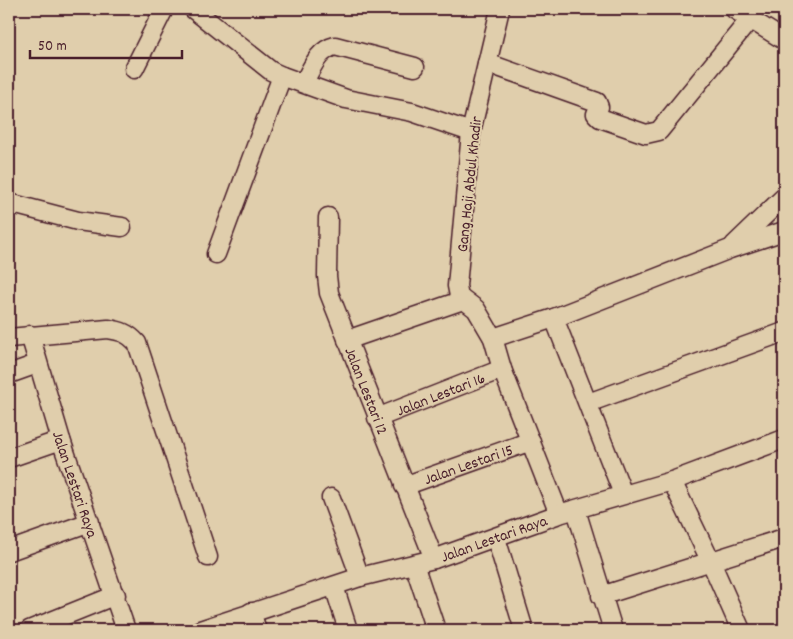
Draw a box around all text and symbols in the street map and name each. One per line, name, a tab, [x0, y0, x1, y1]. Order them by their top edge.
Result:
scale bar	[30, 28, 182, 60]
text: 50 m	[38, 36, 67, 58]
street label: Gang Haji Abdul Khadir	[452, 115, 489, 253]
street label: Jalan Lestari 12	[337, 344, 393, 439]
street label: Jalan Lestari 16	[394, 368, 489, 423]
street label: Jalan Lestari Raya	[45, 429, 103, 542]
street label: Jalan Lestari 15	[421, 439, 517, 492]
street label: Jalan Lestari Raya	[438, 510, 551, 570]

